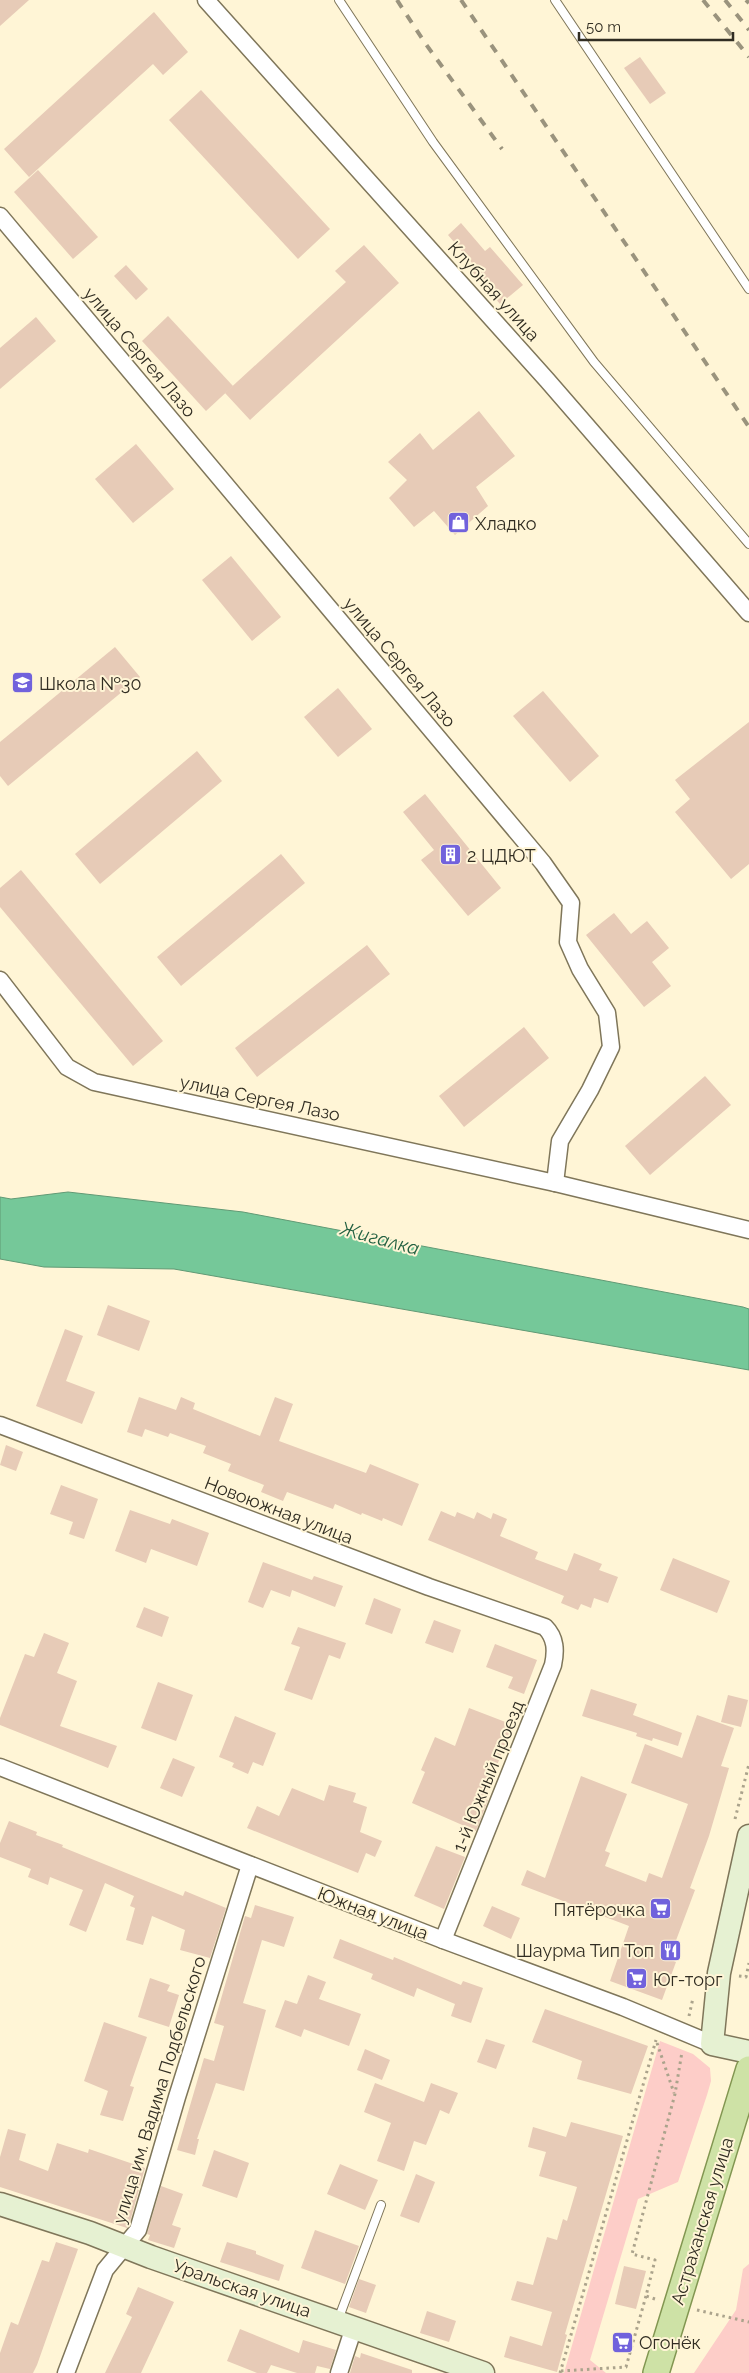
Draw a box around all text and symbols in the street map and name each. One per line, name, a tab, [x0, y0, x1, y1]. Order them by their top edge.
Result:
scale bar	[579, 10, 733, 42]
text: 50 m	[586, 18, 621, 36]
street label: Клубная улица	[444, 237, 544, 345]
street label: улица Сергея Лазо	[80, 283, 201, 421]
shop icon: Хладко	[447, 511, 471, 535]
place label: Хладко	[475, 513, 537, 534]
street label: улица Сергея Лазо	[340, 593, 461, 731]
school or university icon: Школа №30	[11, 671, 35, 695]
place label: Школа №30	[39, 673, 141, 694]
building icon: 2 ЦДЮТ	[439, 843, 463, 867]
place label: 2 ЦДЮТ	[467, 845, 536, 866]
street label: улица Сергея Лазо	[178, 1071, 342, 1125]
water label: Жигалка	[337, 1217, 422, 1259]
street label: Новоюжная улица	[202, 1472, 356, 1548]
street label: 1-й Южный проезд	[448, 1697, 528, 1855]
street label: Южная улица	[315, 1882, 431, 1944]
supermarket icon: Пятёрочка	[649, 1897, 673, 1921]
place label: Пятёрочка	[553, 1899, 645, 1920]
restaurant icon: Шаурма Тип Топ	[658, 1938, 682, 1962]
place label: Шаурма Тип Топ	[516, 1940, 654, 1961]
street label: улица им. Вадима Подбельского	[108, 1953, 210, 2226]
supermarket icon: Юг-торг	[625, 1967, 649, 1991]
place label: Юг-торг	[653, 1969, 722, 1990]
street label: Астраханская улица	[667, 2135, 737, 2307]
street label: Уральская улица	[170, 2255, 314, 2321]
supermarket icon: Огонёк	[611, 2330, 635, 2354]
place label: Огонёк	[639, 2332, 701, 2353]

